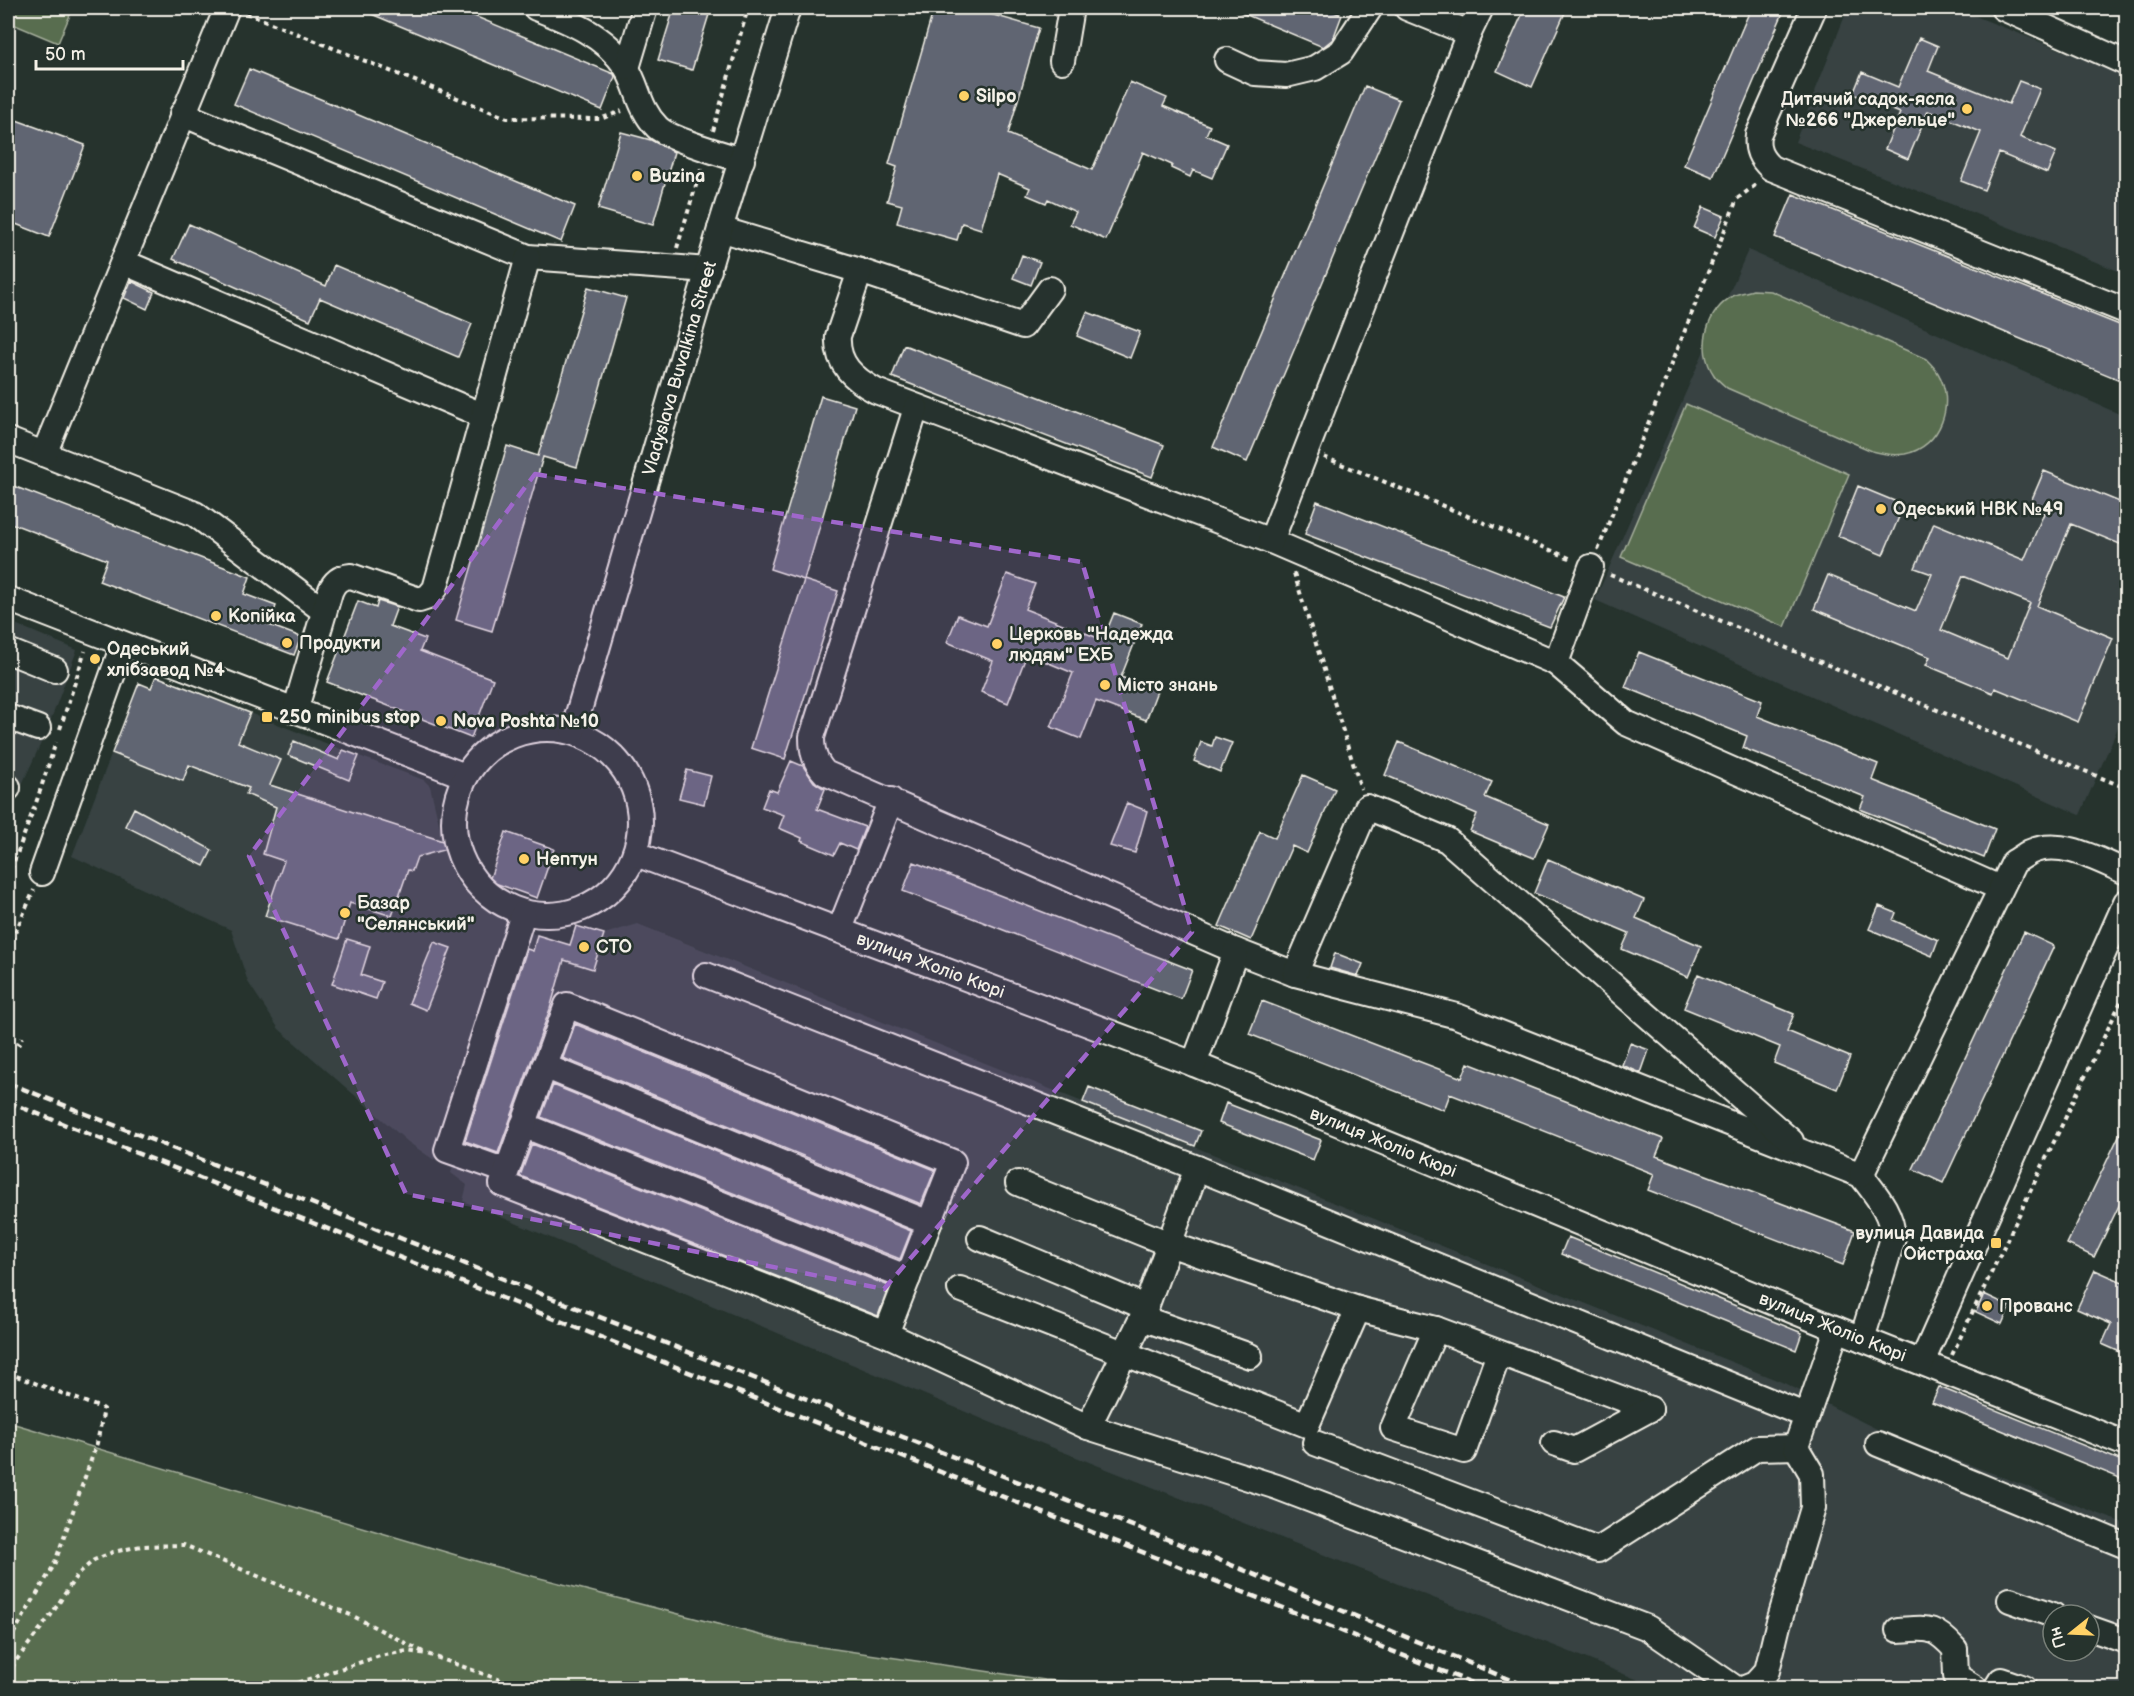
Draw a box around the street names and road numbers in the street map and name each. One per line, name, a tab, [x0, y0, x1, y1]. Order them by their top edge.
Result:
street label: Vladyslava Buvalkina Street	[638, 258, 721, 478]
street label: вулиця Жоліо Кюрі	[853, 928, 1008, 1003]
street label: вулиця Жоліо Кюрі	[1307, 1103, 1460, 1182]
street label: вулиця Жоліо Кюрі	[1756, 1288, 1909, 1367]

